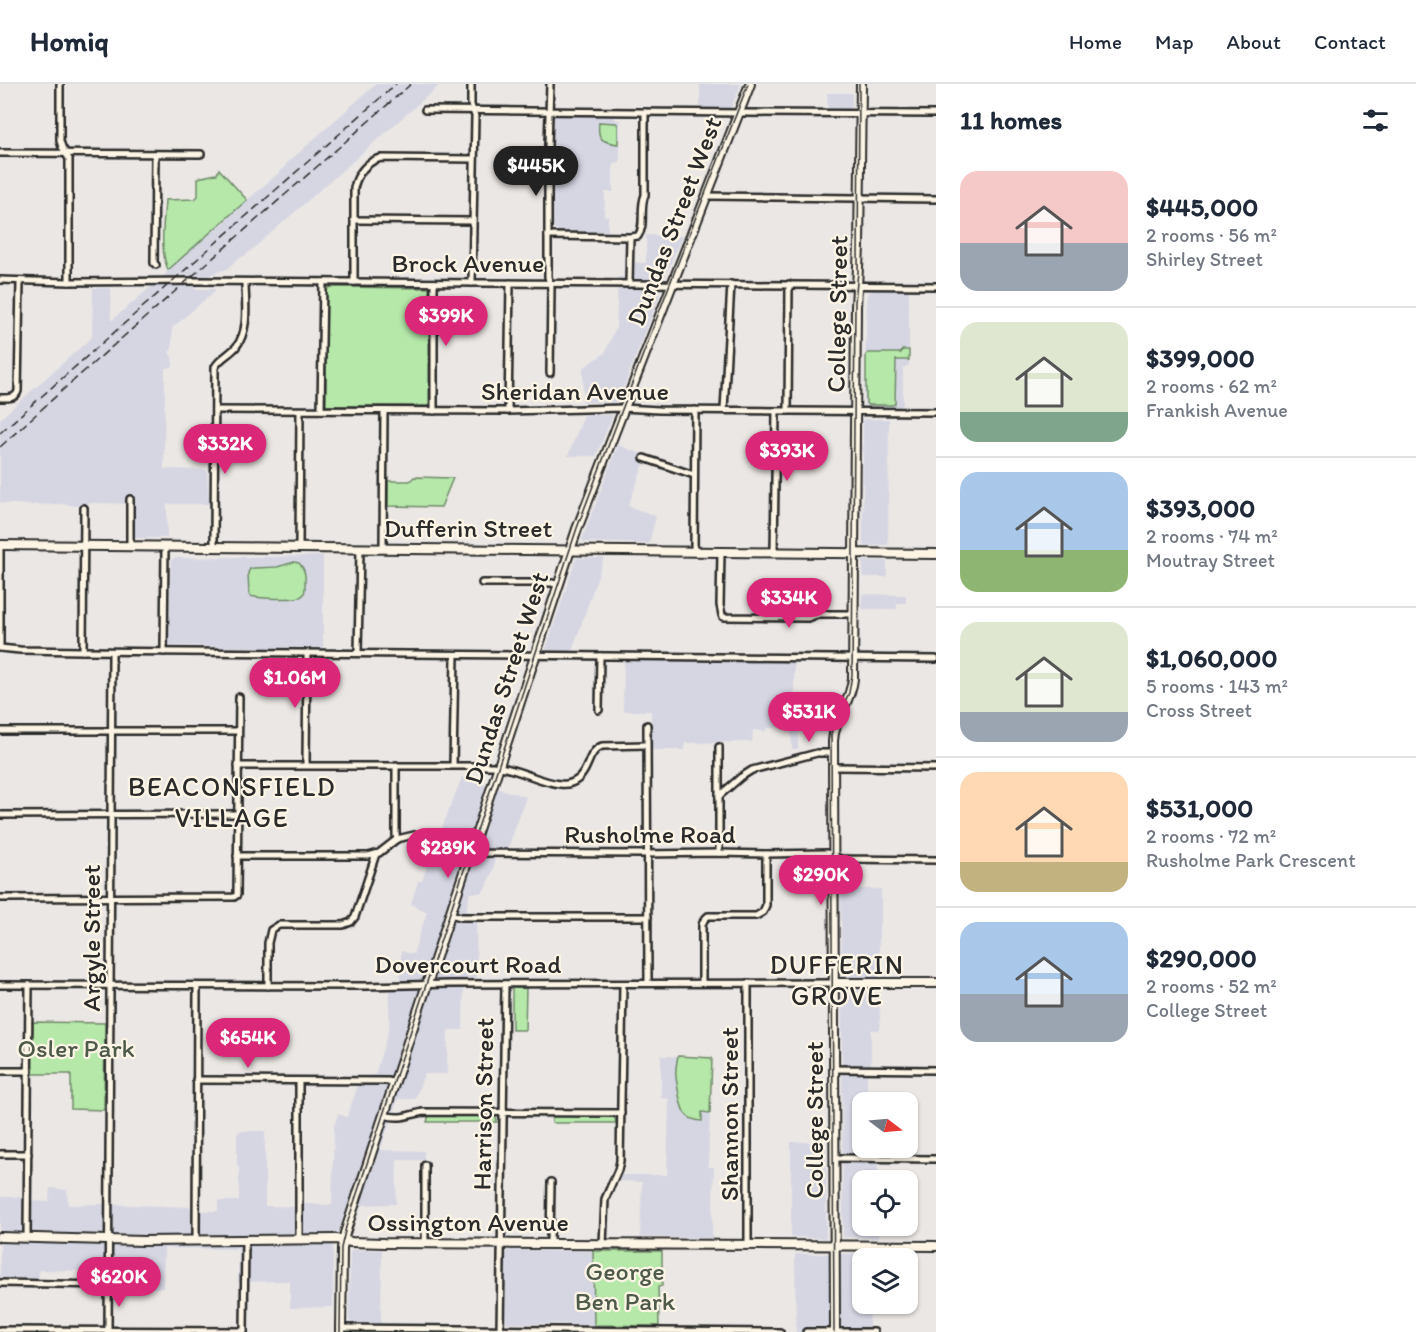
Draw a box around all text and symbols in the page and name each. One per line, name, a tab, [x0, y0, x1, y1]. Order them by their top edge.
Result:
text: Homiq	[30, 24, 109, 58]
text: Home	[1069, 29, 1122, 54]
text: Map	[1155, 29, 1194, 54]
text: About	[1227, 29, 1281, 54]
text: Contact	[1314, 29, 1386, 54]
text: 11 homes	[960, 104, 1062, 136]
icon: filters	[1359, 104, 1392, 137]
street label: Dundas Street West	[619, 112, 729, 330]
pin: $445K	[494, 146, 578, 197]
text: $445K	[507, 153, 565, 177]
text: $445,000	[1146, 191, 1258, 223]
icon: home	[1008, 195, 1080, 267]
text: 2 rooms · 56 m²	[1146, 223, 1277, 247]
street label: College Street	[820, 235, 854, 393]
street label: Brock Avenue	[392, 247, 544, 279]
text: Shirley Street	[1146, 247, 1263, 271]
pin: $399K	[404, 296, 488, 347]
text: $399K	[419, 303, 473, 327]
text: $399,000	[1146, 342, 1255, 374]
icon: home	[1008, 346, 1080, 418]
text: 2 rooms · 62 m²	[1146, 374, 1277, 398]
street label: Sheridan Avenue	[481, 375, 669, 407]
text: Frankish Avenue	[1146, 398, 1288, 422]
pin: $332K	[183, 424, 267, 475]
text: $332K	[197, 431, 253, 455]
pin: $393K	[745, 431, 829, 482]
text: $393K	[759, 438, 815, 462]
text: $393,000	[1146, 492, 1255, 524]
icon: home	[1008, 496, 1080, 568]
street label: Dufferin Street	[384, 512, 553, 544]
text: 2 rooms · 74 m²	[1146, 524, 1278, 548]
text: Moutray Street	[1146, 548, 1275, 572]
street label: Dundas Street West	[457, 568, 555, 788]
pin: $334K	[747, 578, 831, 629]
text: $334K	[761, 585, 817, 609]
text: $1,060,000	[1146, 642, 1277, 674]
icon: home	[1008, 646, 1080, 718]
pin: $1.06M	[246, 658, 344, 709]
text: $1.06M	[264, 665, 326, 689]
text: 5 rooms · 143 m²	[1146, 674, 1288, 698]
pin: $531K	[767, 692, 851, 743]
text: Cross Street	[1146, 698, 1252, 722]
text: $531K	[782, 699, 836, 723]
district label: BEACONSFIELD VILLAGE	[128, 770, 336, 834]
text: $531,000	[1146, 792, 1253, 824]
icon: home	[1008, 796, 1080, 868]
street label: Rusholme Road	[564, 818, 736, 850]
text: 2 rooms · 72 m²	[1146, 824, 1276, 848]
pin: $289K	[406, 828, 490, 879]
text: $289K	[421, 835, 475, 859]
text: Rusholme Park Crescent	[1146, 848, 1356, 872]
pin: $290K	[779, 855, 863, 906]
text: $290K	[793, 862, 849, 886]
street label: Argyle Street	[75, 864, 107, 1012]
text: $290,000	[1146, 942, 1257, 974]
icon: home	[1008, 946, 1080, 1018]
street label: Dovercourt Road	[375, 948, 561, 980]
district label: DUFFERIN GROVE	[770, 948, 905, 1012]
text: 2 rooms · 52 m²	[1146, 974, 1277, 998]
text: College Street	[1146, 998, 1267, 1022]
street label: Harrison Street	[465, 1017, 501, 1191]
pin: $654K	[206, 1018, 290, 1069]
text: $654K	[220, 1025, 276, 1049]
street label: Shannon Street	[713, 1027, 745, 1201]
park label: Osler Park	[17, 1032, 135, 1064]
street label: College Street	[798, 1041, 830, 1199]
north arrow	[852, 1092, 918, 1158]
map controls	[852, 1092, 918, 1314]
button: locate	[852, 1170, 918, 1236]
street label: Ossington Avenue	[367, 1206, 569, 1238]
button: layers	[852, 1248, 918, 1314]
park label: George Ben Park	[575, 1255, 676, 1317]
pin: $620K	[77, 1257, 161, 1308]
text: $620K	[91, 1264, 147, 1288]

